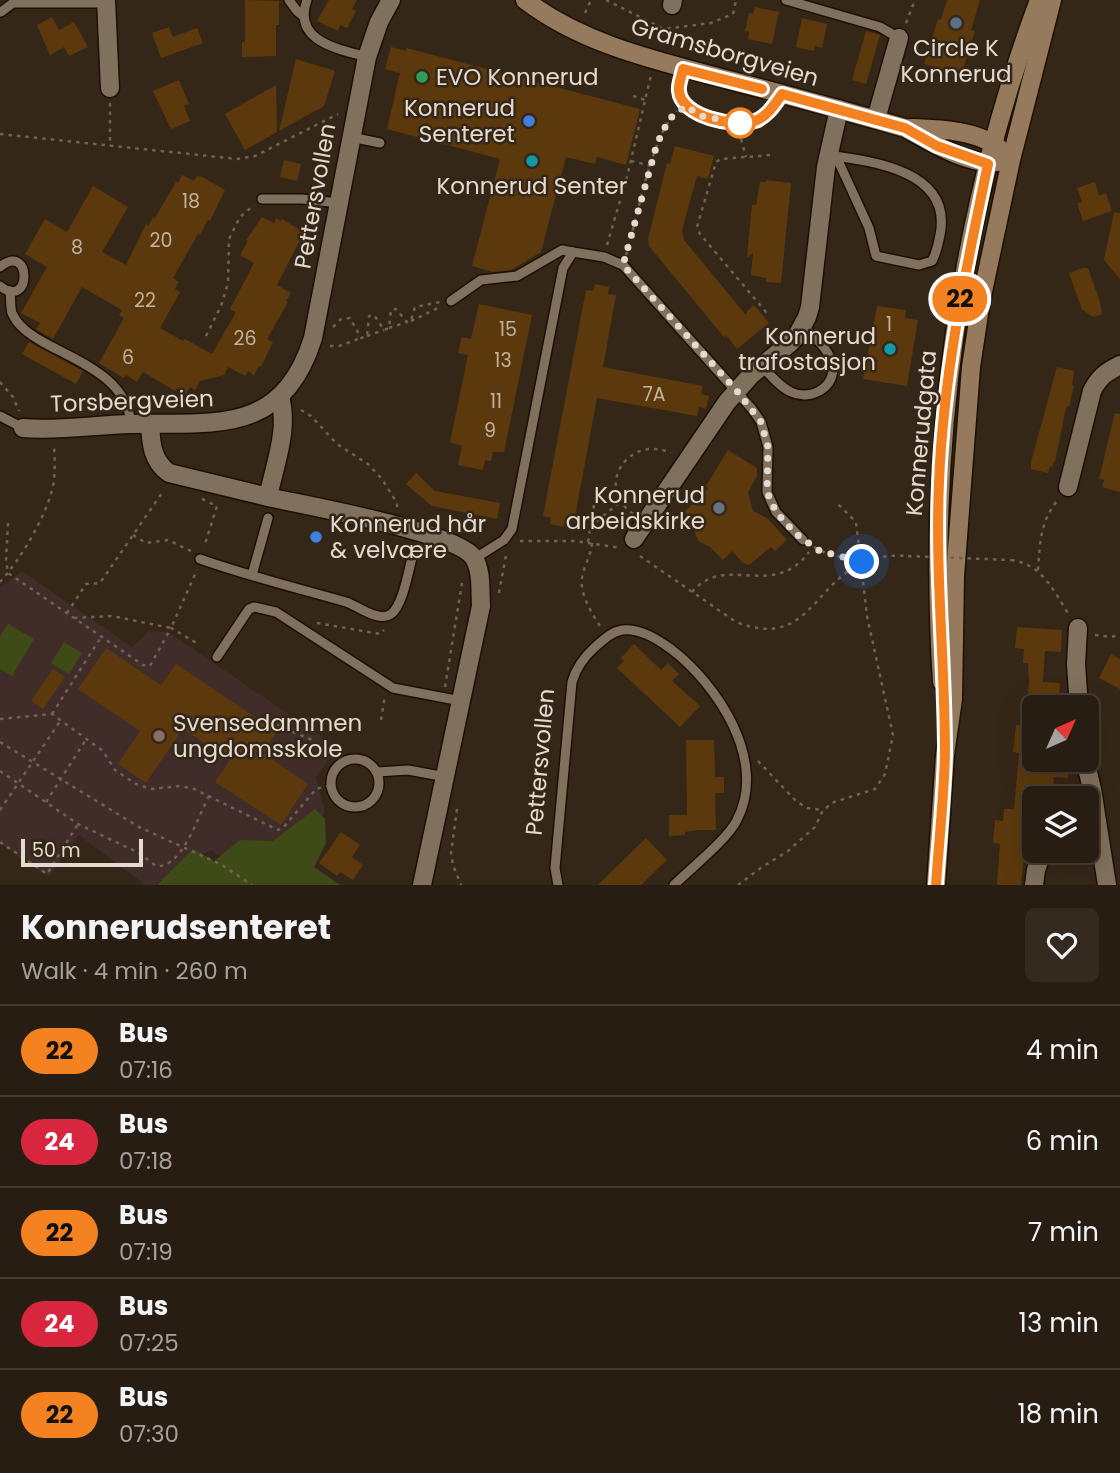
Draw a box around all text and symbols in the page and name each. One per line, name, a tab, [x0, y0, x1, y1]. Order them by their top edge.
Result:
street label: Gramsborgveien	[627, 10, 823, 94]
marker: Circle K Konnerud	[948, 15, 964, 31]
place label: Circle K Konnerud	[900, 32, 1012, 90]
place label: EVO Konnerud	[436, 61, 599, 93]
marker: EVO Konnerud	[414, 69, 430, 85]
place label: Konnerud Senteret	[404, 92, 515, 150]
unlabelled marker	[725, 108, 755, 138]
marker: Konnerud Senteret	[521, 113, 537, 129]
street label: Pettersvollen	[286, 121, 344, 271]
marker: Konnerud Senter	[524, 153, 540, 169]
place label: Konnerud Senter	[437, 170, 627, 202]
house number: 18	[182, 188, 200, 215]
house number: 20	[150, 227, 172, 254]
house number: 8	[71, 234, 83, 261]
line badge: 22	[928, 276, 992, 322]
text: 22	[946, 282, 974, 315]
house number: 22	[134, 287, 156, 314]
house number: 1	[886, 311, 892, 338]
house number: 15	[499, 316, 517, 343]
place label: Konnerud trafostasjon	[738, 320, 876, 378]
house number: 26	[234, 325, 257, 352]
marker: Konnerud trafostasjon	[882, 341, 898, 357]
house number: 6	[122, 344, 134, 371]
house number: 13	[494, 347, 512, 374]
street label: Konnerudgata	[898, 349, 944, 517]
house number: 7A	[642, 381, 666, 408]
street label: Torsbergveien	[50, 382, 214, 420]
house number: 11	[490, 388, 502, 415]
house number: 9	[484, 417, 496, 444]
place label: Konnerud arbeidskirke	[566, 479, 705, 537]
marker: Konnerud arbeidskirke	[711, 500, 727, 516]
place label: Konnerud hår & velvære	[330, 508, 486, 566]
marker: Konnerud hår & velvære	[308, 529, 324, 545]
your location	[844, 544, 879, 579]
street label: Pettersvollen	[518, 687, 562, 837]
north arrow	[1022, 695, 1099, 772]
map controls	[1022, 695, 1099, 863]
place label: Svensedammen ungdomsskole	[173, 707, 362, 765]
marker: Svensedammen ungdomsskole	[151, 728, 167, 744]
button: layers	[1022, 786, 1099, 863]
scale bar	[21, 836, 144, 868]
text: 50 m	[32, 837, 81, 864]
text: Konnerudsenteret	[21, 904, 331, 951]
button: heart	[1025, 908, 1099, 982]
text: Walk · 4 min · 260 m	[21, 955, 248, 987]
text: Bus	[119, 1015, 168, 1051]
text: 4 min	[1026, 1032, 1099, 1068]
text: 22	[46, 1034, 73, 1067]
text: 07:16	[119, 1054, 173, 1086]
text: Bus	[119, 1106, 168, 1142]
text: 6 min	[1026, 1123, 1099, 1159]
text: 24	[45, 1125, 74, 1158]
text: 07:18	[119, 1145, 173, 1177]
text: Bus	[119, 1197, 168, 1233]
text: 7 min	[1028, 1214, 1099, 1250]
text: 22	[46, 1216, 73, 1249]
text: 07:19	[119, 1236, 173, 1268]
text: Bus	[119, 1288, 168, 1324]
text: 13 min	[1019, 1305, 1099, 1341]
text: 24	[45, 1307, 74, 1340]
text: 07:25	[119, 1327, 179, 1359]
text: Bus	[119, 1379, 168, 1415]
text: 18 min	[1018, 1396, 1099, 1432]
text: 22	[46, 1398, 73, 1431]
text: 07:30	[119, 1418, 179, 1450]

